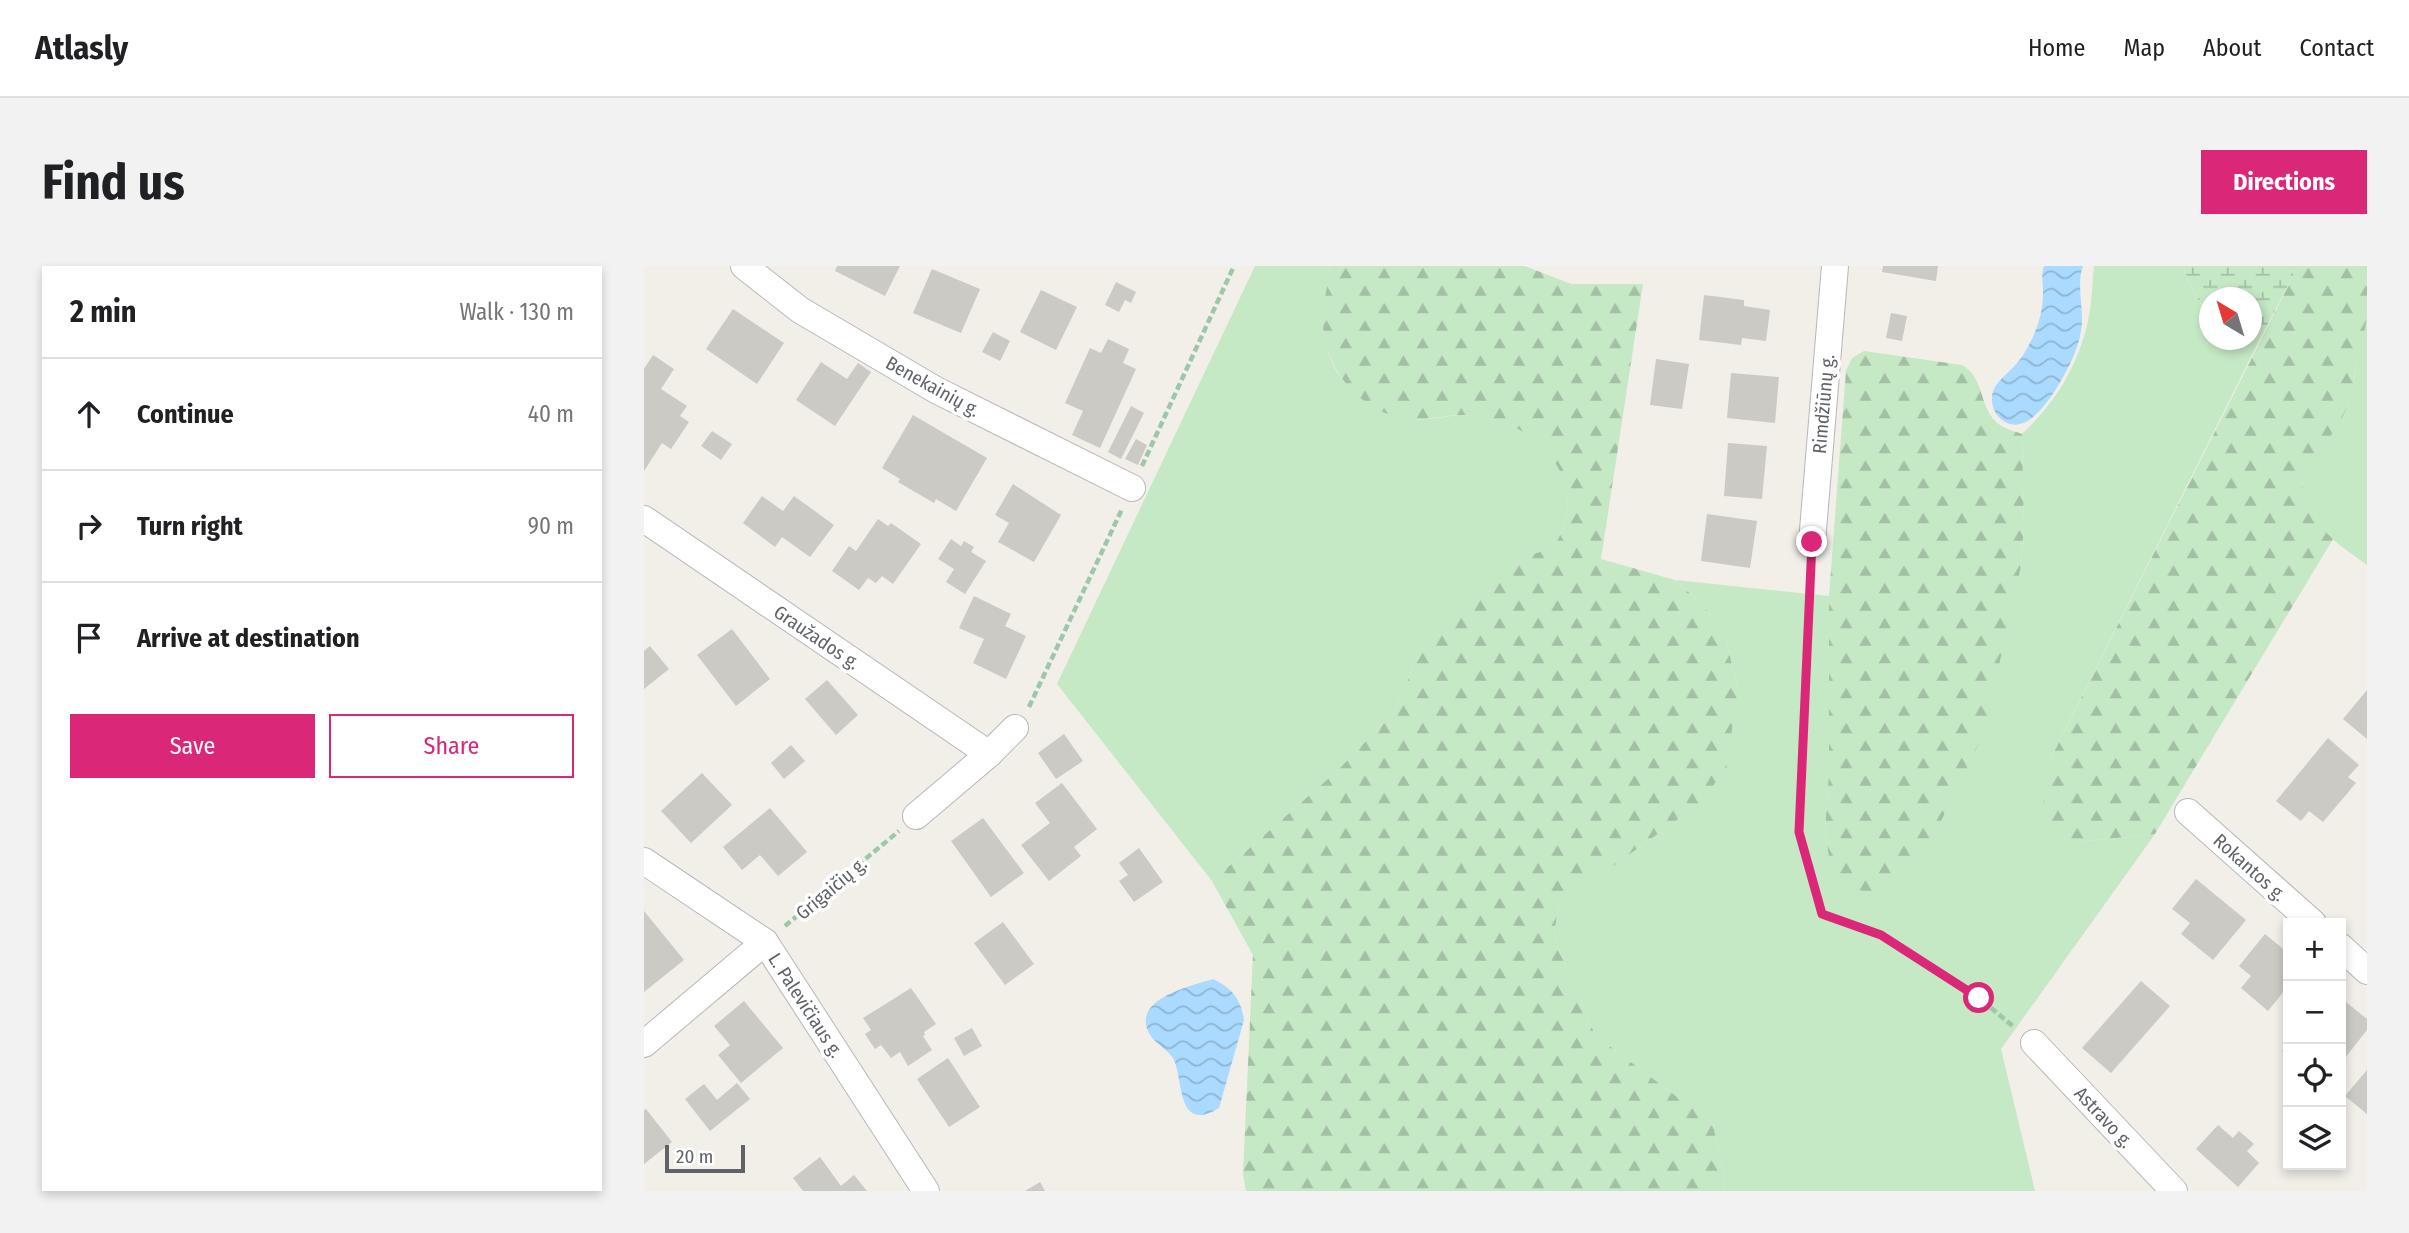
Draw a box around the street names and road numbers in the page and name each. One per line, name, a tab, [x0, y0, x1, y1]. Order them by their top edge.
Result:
street label: Benekainių g.	[882, 351, 984, 422]
street label: Rimdžiūnų g.	[1808, 353, 1839, 455]
street label: Graužados g.	[769, 600, 864, 674]
street label: Rokantos g.	[2209, 829, 2291, 906]
street label: Grigaičių g.	[791, 852, 871, 925]
street label: L. Palevičiaus g.	[763, 949, 848, 1062]
street label: Astravo g.	[2070, 1082, 2138, 1153]

